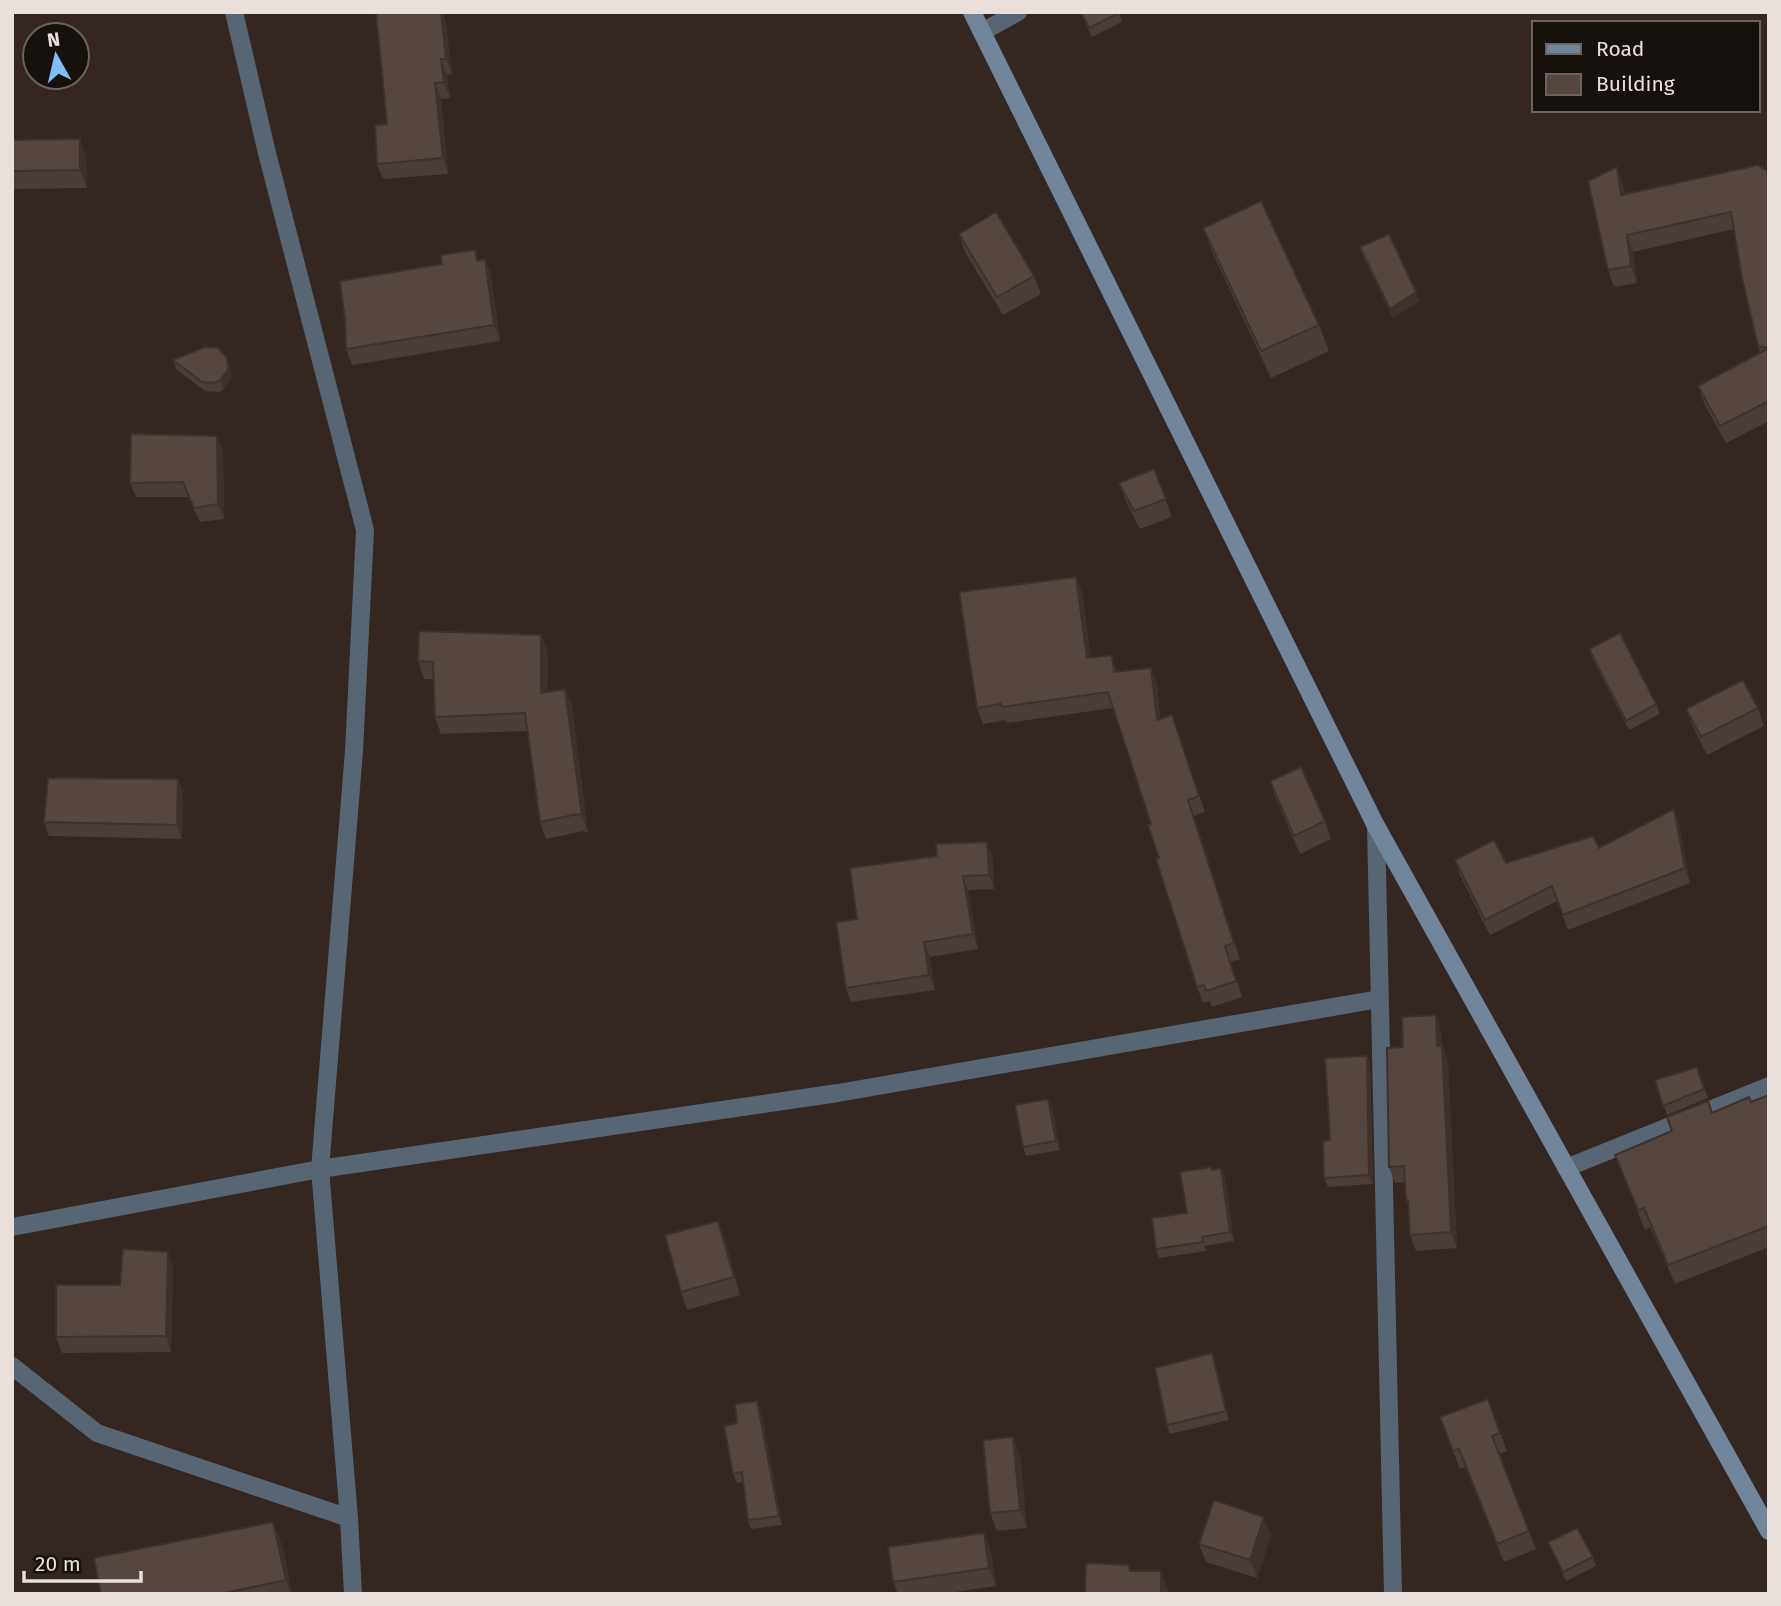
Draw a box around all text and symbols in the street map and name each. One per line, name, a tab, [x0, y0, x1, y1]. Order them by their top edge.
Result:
north arrow	[21, 21, 91, 91]
legend	[1532, 21, 1760, 112]
text: N	[46, 27, 62, 52]
text: Road	[1596, 36, 1644, 62]
text: Building	[1596, 71, 1675, 97]
scale bar	[24, 1540, 142, 1584]
text: 20 m	[35, 1551, 81, 1577]

